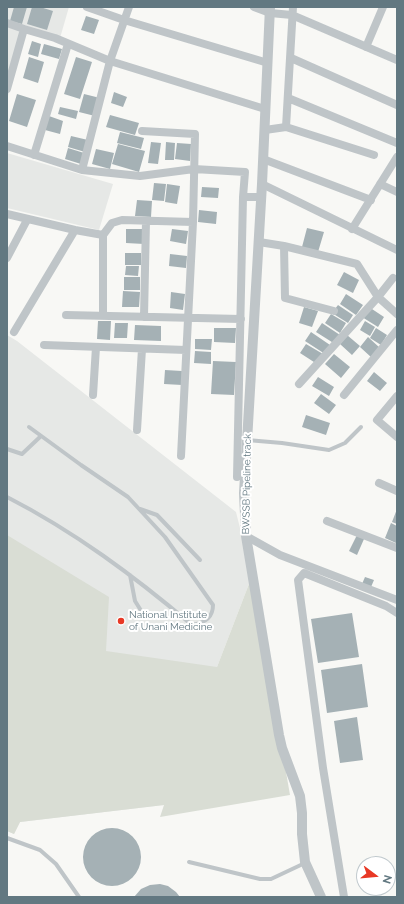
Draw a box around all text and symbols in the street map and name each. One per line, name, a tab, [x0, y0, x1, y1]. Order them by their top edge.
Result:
street label: BWSSB Pipeline track	[240, 434, 254, 534]
place label: National Institute of Unani Medicine	[129, 609, 212, 632]
marker: National Institute of Unani Medicine	[116, 616, 126, 626]
north arrow	[356, 856, 396, 896]
text: N	[380, 873, 394, 885]

